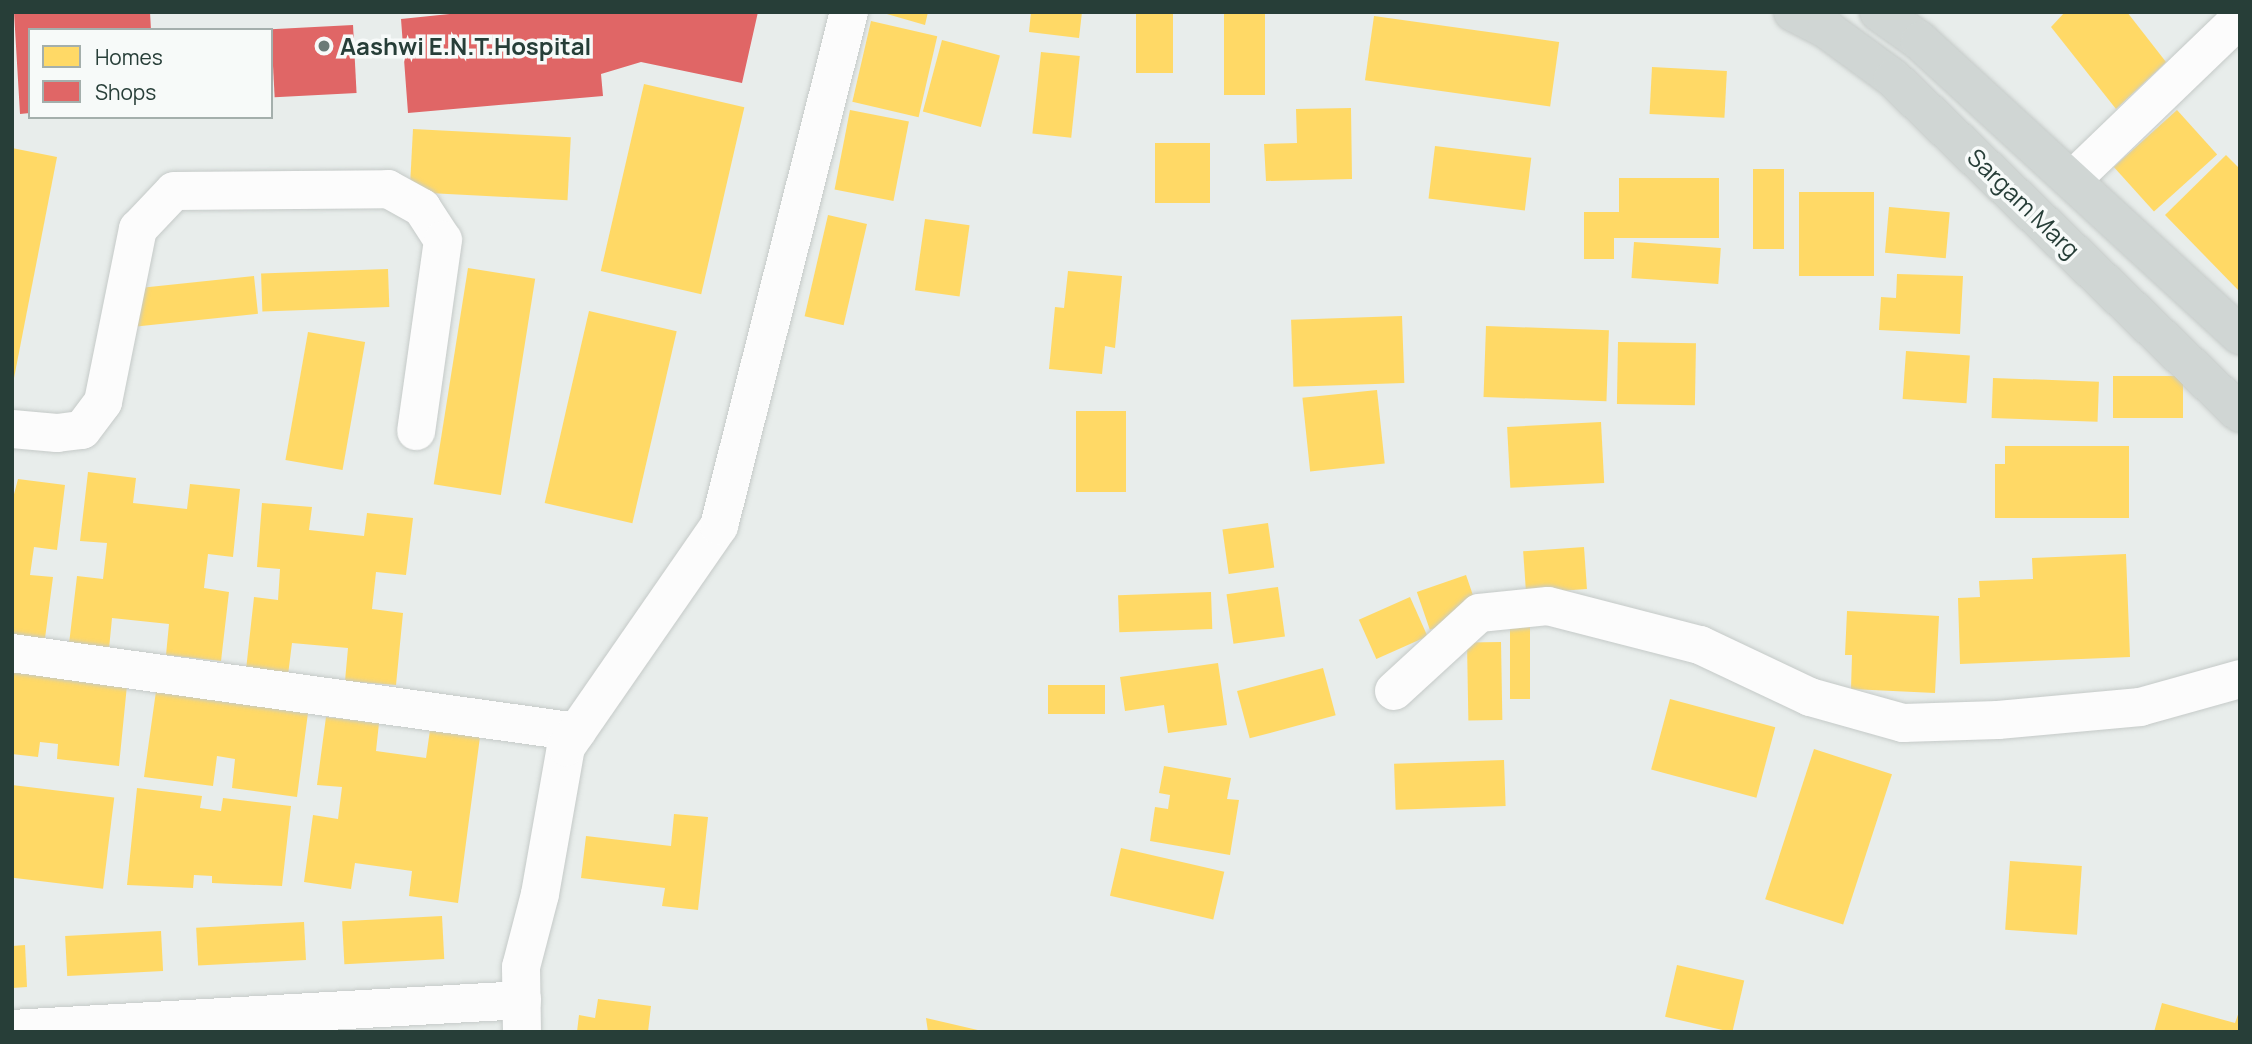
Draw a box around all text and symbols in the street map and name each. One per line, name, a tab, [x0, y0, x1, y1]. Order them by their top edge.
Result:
legend	[28, 28, 273, 119]
place label: Aashwi E.N.T.Hospital	[340, 32, 591, 60]
marker: Aashwi E.N.T.Hospital	[314, 36, 334, 56]
text: Homes	[95, 43, 163, 71]
text: Shops	[95, 78, 156, 106]
street label: Sargam Marg	[1962, 142, 2086, 264]

